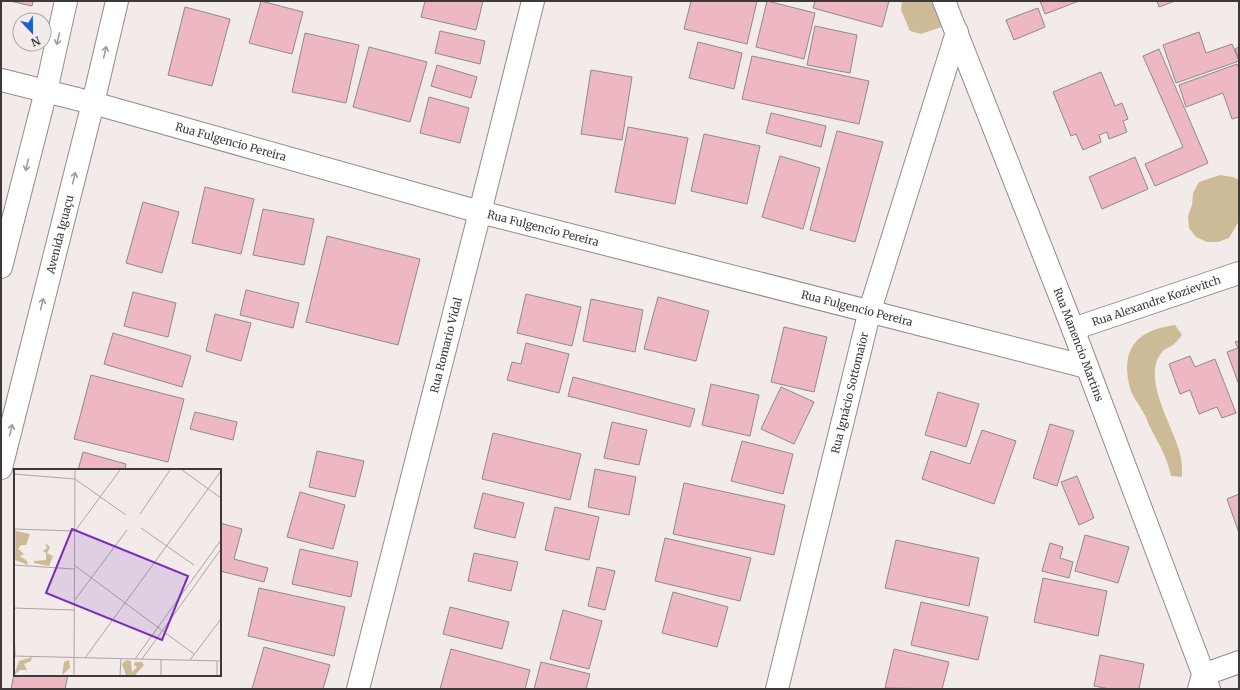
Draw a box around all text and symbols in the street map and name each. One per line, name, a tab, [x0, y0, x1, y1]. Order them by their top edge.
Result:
north arrow	[12, 12, 52, 52]
one-way arrow	[53, 32, 61, 45]
text: N	[29, 33, 42, 50]
one-way arrow	[102, 45, 109, 58]
street label: Rua Fulgencio Pereira	[174, 120, 288, 164]
one-way arrow	[23, 159, 30, 172]
one-way arrow	[71, 172, 78, 185]
street label: Avenida Iguaçu	[43, 193, 77, 276]
street label: Rua Fulgencio Pereira	[486, 207, 600, 249]
street label: Rua Alexandre Kozievitch	[1090, 272, 1223, 329]
street label: Rua Manencio Martins	[1050, 286, 1107, 403]
street label: Rua Fulgencio Pereira	[800, 287, 914, 329]
street label: Rua Romario Vidal	[427, 295, 465, 394]
one-way arrow	[39, 298, 47, 311]
street label: Rua Ignácio Sottomaior	[828, 331, 871, 455]
one-way arrow	[7, 424, 15, 437]
inset map	[14, 469, 221, 676]

